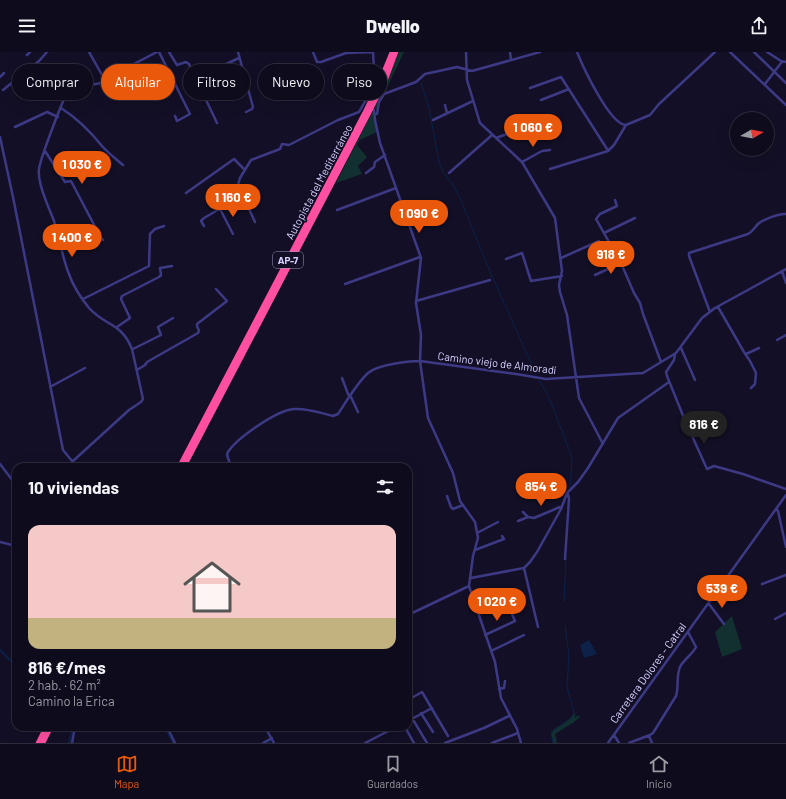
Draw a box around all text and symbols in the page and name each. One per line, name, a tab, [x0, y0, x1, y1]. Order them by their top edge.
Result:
icon: menu	[16, 15, 38, 37]
text: Dwello	[366, 15, 420, 37]
icon: share	[748, 15, 770, 37]
chip: Comprar	[12, 64, 93, 100]
chip: Alquilar	[101, 64, 175, 100]
chip: Filtros	[183, 64, 250, 100]
chip: Nuevo	[258, 64, 324, 100]
chip: Piso	[332, 64, 387, 100]
north arrow	[730, 112, 774, 156]
map controls	[730, 112, 774, 156]
pin: 1 060 €	[496, 114, 570, 148]
text: 1 060 €	[513, 119, 553, 135]
street label: Autopista del Mediterráneo	[283, 122, 354, 242]
pin: 1 030 €	[45, 151, 119, 185]
text: 1 030 €	[62, 156, 102, 172]
pin: 1 160 €	[196, 184, 270, 218]
text: 1 160 €	[214, 189, 252, 205]
pin: 1 090 €	[382, 200, 456, 234]
text: 1 090 €	[399, 205, 439, 221]
pin: 1 400 €	[35, 224, 109, 258]
text: 1 400 €	[52, 229, 92, 245]
pin: 918 €	[583, 241, 639, 275]
text: 918 €	[596, 246, 626, 262]
road number: AP-7	[273, 252, 303, 268]
street label: Camino viejo de Almoradí	[437, 349, 558, 376]
pin: 816 €	[676, 411, 732, 445]
text: 816 €	[689, 416, 719, 432]
pin: 854 €	[513, 473, 569, 507]
icon: filters	[374, 476, 396, 498]
text: 10 viviendas	[28, 477, 119, 497]
text: 854 €	[525, 478, 557, 494]
icon: home	[176, 551, 248, 623]
pin: 539 €	[694, 575, 750, 609]
text: 539 €	[706, 580, 738, 596]
pin: 1 020 €	[460, 588, 534, 622]
text: 1 020 €	[477, 593, 517, 609]
street label: Carretera Dolores - Catral	[607, 620, 688, 725]
text: 816 €/mes	[28, 657, 106, 677]
text: 2 hab. · 62 m²	[28, 677, 101, 693]
text: Camino la Erica	[28, 693, 115, 709]
tab: Mapa	[114, 753, 139, 790]
tab: Guardados	[367, 753, 418, 790]
tab: Inicio	[646, 753, 672, 790]

